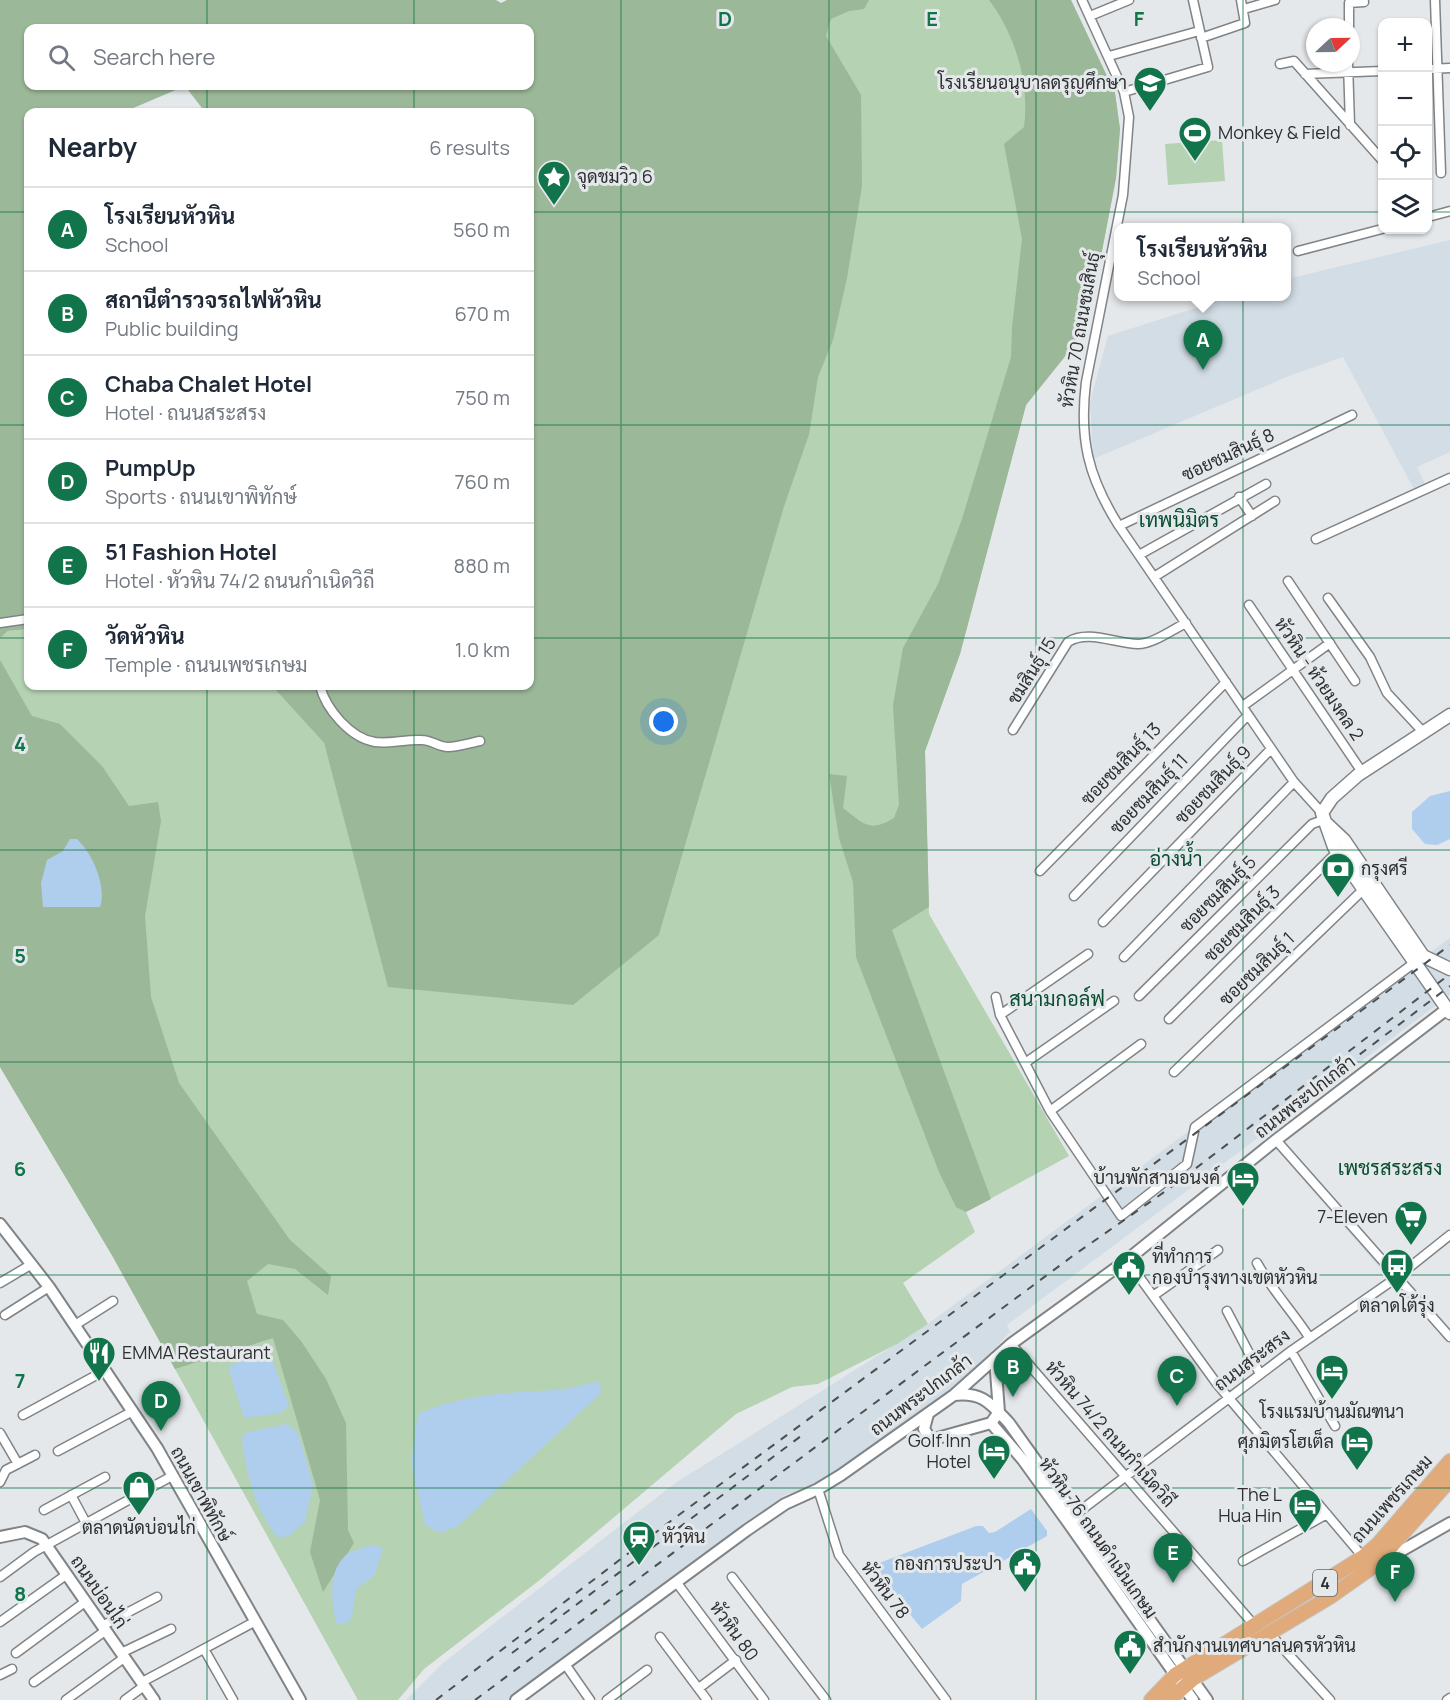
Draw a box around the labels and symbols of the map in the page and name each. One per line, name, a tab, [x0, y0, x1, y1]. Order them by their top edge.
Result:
text: D	[718, 5, 732, 32]
text: E	[926, 5, 938, 32]
text: F	[1134, 5, 1145, 32]
north arrow	[1306, 18, 1360, 72]
school or university icon: โรงเรียนอนุบาลดรุญศึกษา	[1132, 65, 1168, 112]
place label: โรงเรียนอนุบาลดรุญศึกษา	[937, 70, 1127, 95]
sports icon: Monkey & Field	[1177, 115, 1213, 162]
place label: Monkey & Field	[1218, 120, 1341, 144]
place icon: จุดชมวิว 6	[536, 159, 572, 206]
place label: จุดชมวิว 6	[577, 164, 653, 189]
street label: หัวหิน 70 ถนนชมสินธุ์	[1053, 250, 1106, 410]
pin: A	[1184, 320, 1222, 370]
street label: ซอยชมสินธุ์ 8	[1177, 422, 1278, 487]
district label: เทพนิมิตร	[1139, 506, 1219, 533]
street label: หัวหิน - ห้วยมงคล 2	[1270, 612, 1370, 745]
street label: ชมสินธุ์ 15	[1001, 632, 1062, 709]
your location	[649, 707, 678, 736]
street label: ซอยชมสินธุ์ 13	[1075, 717, 1167, 811]
text: 4	[14, 730, 26, 757]
street label: ซอยชมสินธุ์ 9	[1169, 740, 1256, 829]
street label: ซอยชมสินธุ์ 11	[1104, 748, 1193, 839]
district label: อ่างน้ำ	[1150, 841, 1202, 872]
street label: ซอยชมสินธุ์ 5	[1174, 850, 1262, 938]
bank icon: กรุงศรี	[1320, 851, 1356, 898]
place label: กรุงศรี	[1361, 856, 1408, 881]
street label: ซอยชมสินธุ์ 3	[1198, 880, 1286, 968]
street label: ซอยชมสินธุ์ 1	[1213, 926, 1300, 1011]
text: 5	[14, 942, 26, 969]
district label: สนามกอล์ฟ	[1009, 985, 1105, 1012]
street label: ถนนพระปกเกล้า	[1249, 1049, 1360, 1143]
district label: เพชรสระสรง	[1338, 1154, 1442, 1181]
text: 6	[14, 1155, 26, 1182]
hotel icon: บ้านพักสามอนงค์	[1225, 1160, 1261, 1207]
place label: บ้านพักสามอนงค์	[1094, 1165, 1220, 1189]
supermarket icon: 7-Eleven	[1393, 1199, 1429, 1246]
place label: 7-Eleven	[1317, 1204, 1388, 1228]
place label: ที่ทำการ กองบำรุงทางเขตหัวหิน	[1152, 1241, 1318, 1290]
bus stop icon: ตลาดโต้รุ่ง	[1379, 1247, 1415, 1294]
public building icon: ที่ทำการ กองบำรุงทางเขตหัวหิน	[1111, 1249, 1147, 1296]
place label: ตลาดโต้รุ่ง	[1359, 1293, 1435, 1318]
street label: ถนนสระสรง	[1208, 1323, 1294, 1396]
restaurant icon: EMMA Restaurant	[81, 1335, 117, 1382]
place label: EMMA Restaurant	[122, 1340, 271, 1364]
street label: ถนนพระปกเกล้า	[864, 1348, 976, 1440]
pin: B	[994, 1348, 1032, 1397]
hotel icon: โรงแรมบ้านมัณฑนา	[1314, 1353, 1350, 1400]
street label: หัวหิน 74/2 ถนนกำเนิดวิถี	[1040, 1355, 1181, 1512]
pin: C	[1158, 1356, 1196, 1406]
text: 7	[15, 1367, 25, 1394]
pin: D	[142, 1382, 180, 1431]
place label: โรงแรมบ้านมัณฑนา	[1259, 1399, 1404, 1423]
hotel icon: ศุภมิตรโฮเต็ล	[1339, 1424, 1375, 1471]
place label: Golf Inn Hotel	[908, 1428, 971, 1473]
place label: ศุภมิตรโฮเต็ล	[1237, 1428, 1334, 1454]
hotel icon: Golf Inn Hotel	[976, 1433, 1012, 1480]
street label: ถนนเขาพิทักษ์	[166, 1441, 238, 1546]
street label: ถนนเพชรเกษม	[1345, 1449, 1437, 1548]
street label: หัวหิน 76 ถนนดำเนินเกษม	[1034, 1452, 1164, 1623]
shop icon: ตลาดนัดบ่อนไก่	[121, 1469, 157, 1516]
place label: The L Hua Hin	[1218, 1482, 1282, 1527]
hotel icon: The L Hua Hin	[1287, 1487, 1323, 1534]
place label: ตลาดนัดบ่อนไก่	[82, 1515, 196, 1539]
station icon: หัวหิน	[621, 1519, 657, 1566]
place label: หัวหิน	[662, 1524, 706, 1548]
pin: E	[1154, 1534, 1192, 1583]
public building icon: กองการประปา	[1007, 1546, 1043, 1593]
street label: ถนนบ่อนไก่	[66, 1550, 134, 1633]
place label: กองการประปา	[894, 1551, 1002, 1575]
pin: F	[1376, 1552, 1414, 1602]
street label: หัวหิน 78	[856, 1556, 915, 1623]
road number: 4	[1313, 1570, 1337, 1596]
text: 8	[14, 1580, 26, 1607]
street label: หัวหิน 80	[705, 1596, 765, 1665]
public building icon: สำนักงานเทศบาลนครหัวหิน	[1112, 1628, 1148, 1675]
place label: สำนักงานเทศบาลนครหัวหิน	[1153, 1633, 1356, 1657]

